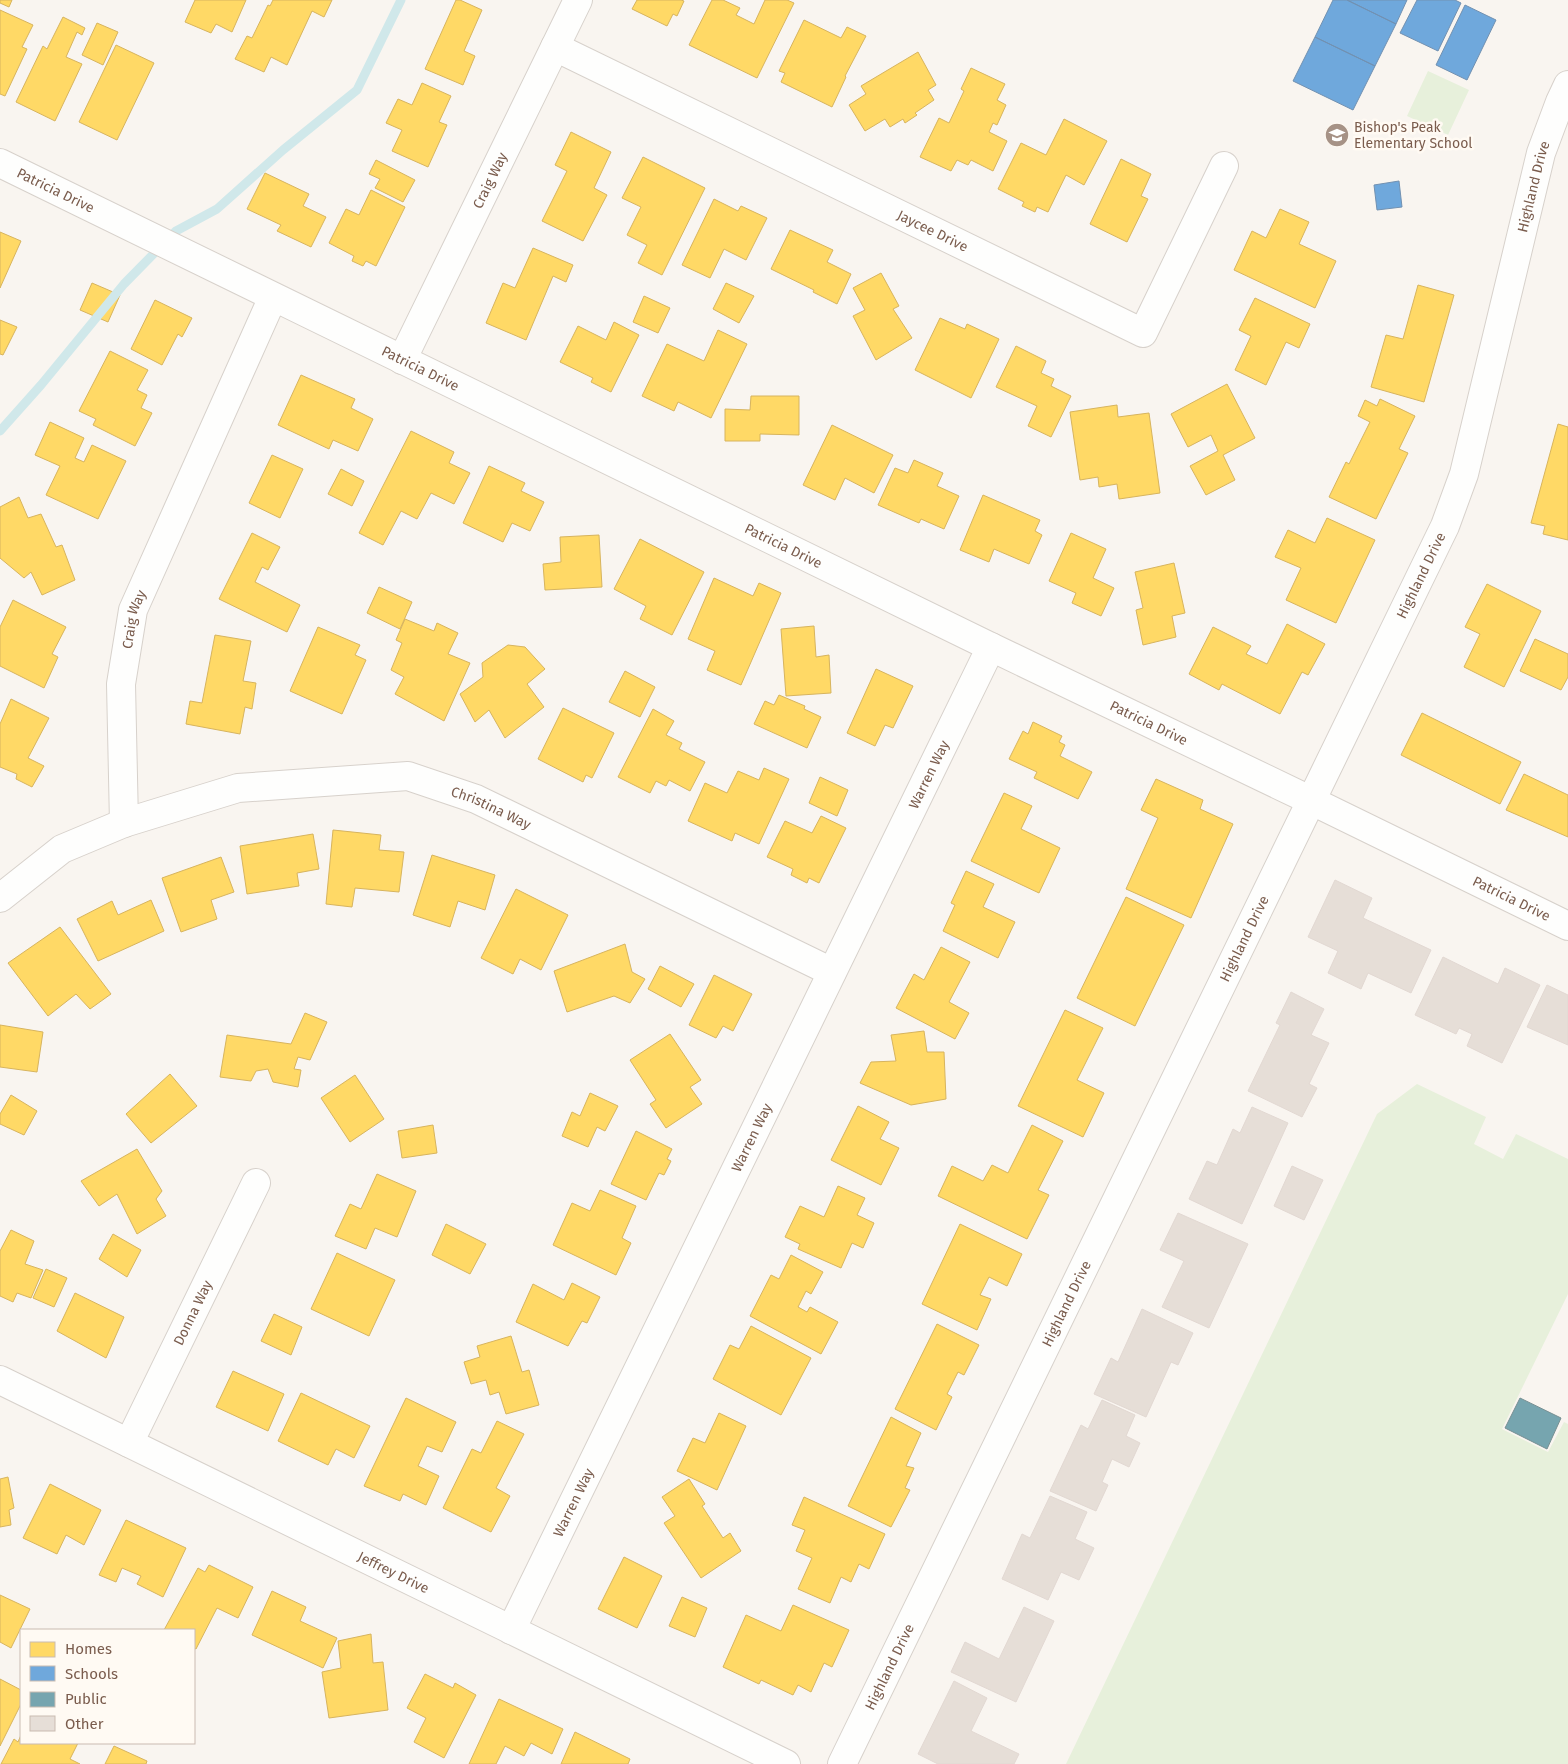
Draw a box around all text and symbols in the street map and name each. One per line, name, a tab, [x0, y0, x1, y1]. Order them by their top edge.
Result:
place label: Bishop's Peak Elementary School	[1354, 119, 1472, 152]
school or university icon: Bishop's Peak Elementary School	[1324, 122, 1350, 148]
street label: Highland Drive	[1514, 139, 1554, 234]
street label: Craig Way	[469, 149, 511, 211]
street label: Patricia Drive	[14, 165, 97, 217]
street label: Jaycee Drive	[894, 207, 971, 256]
street label: Patricia Drive	[379, 343, 462, 395]
street label: Patricia Drive	[742, 520, 825, 572]
street label: Highland Drive	[1393, 530, 1450, 622]
street label: Craig Way	[119, 587, 150, 650]
street label: Patricia Drive	[1107, 697, 1190, 749]
street label: Warren Way	[905, 738, 953, 812]
street label: Christina Way	[449, 783, 534, 833]
street label: Patricia Drive	[1470, 873, 1553, 925]
street label: Highland Drive	[1216, 893, 1273, 985]
street label: Warren Way	[728, 1101, 776, 1175]
street label: Highland Drive	[1038, 1258, 1095, 1350]
street label: Donna Way	[170, 1277, 216, 1348]
street label: Warren Way	[550, 1465, 598, 1540]
street label: Jeffrey Drive	[355, 1548, 432, 1597]
street label: Highland Drive	[862, 1621, 918, 1713]
legend	[20, 1629, 195, 1744]
text: Homes	[65, 1640, 112, 1658]
text: Schools	[65, 1665, 118, 1683]
text: Public	[65, 1690, 107, 1708]
text: Other	[65, 1715, 104, 1733]

